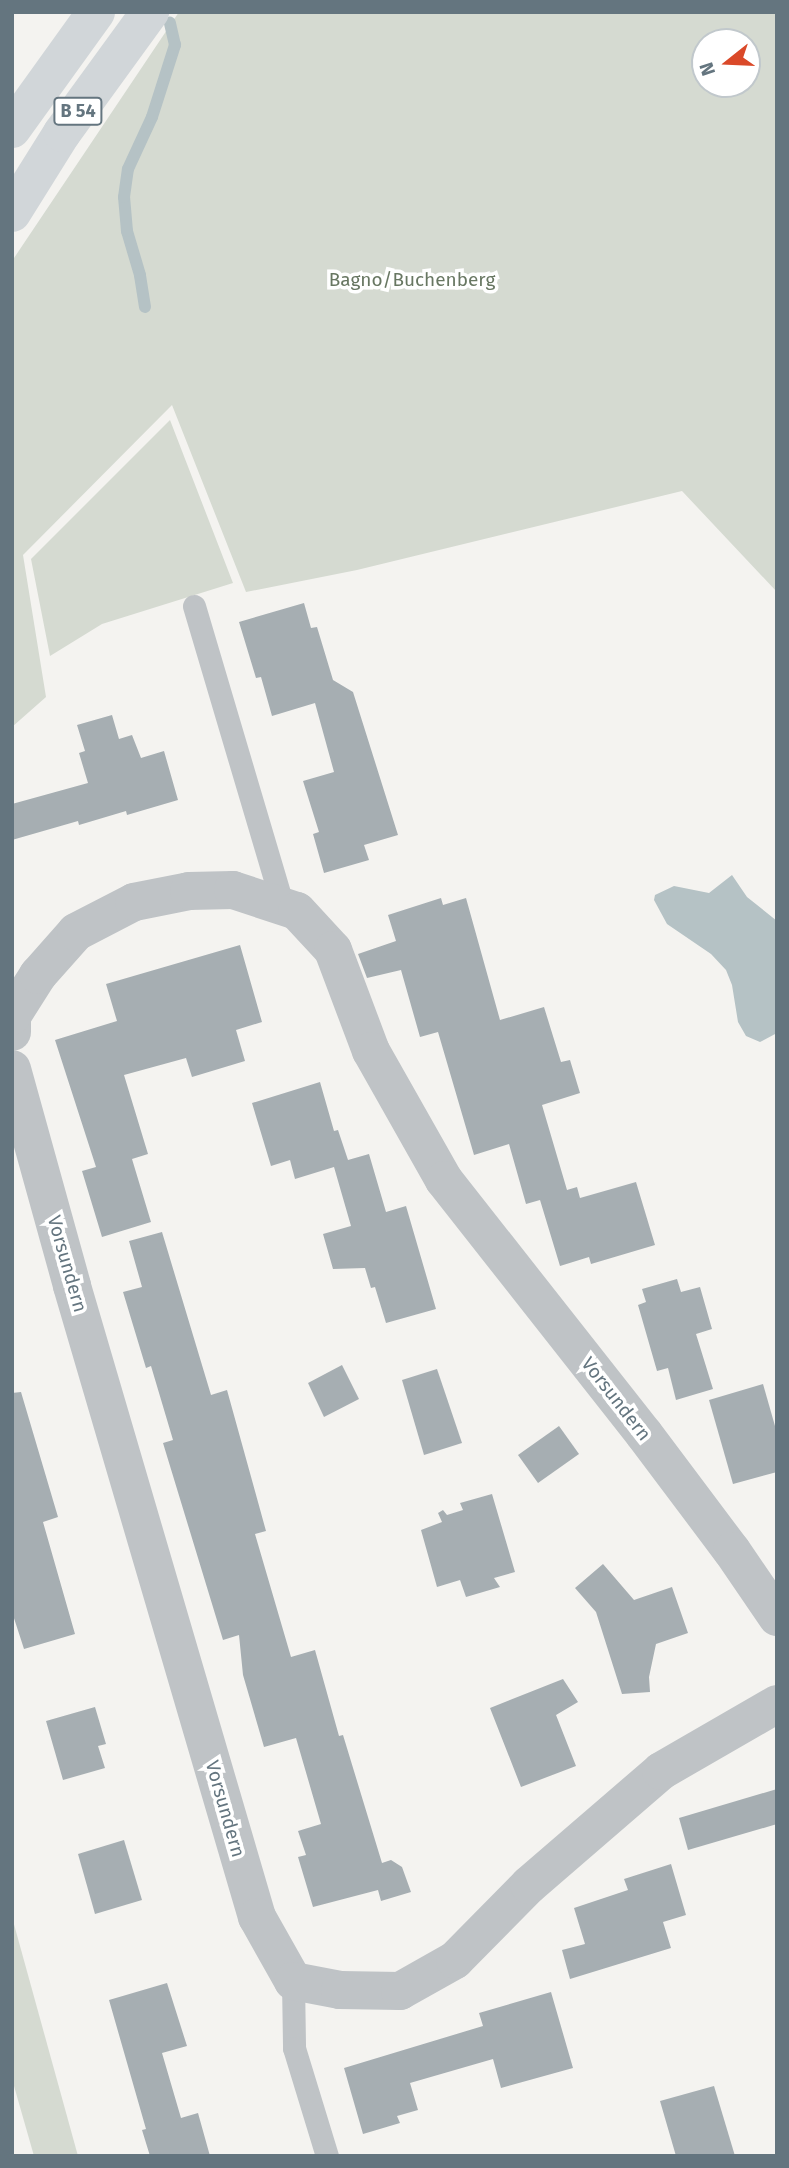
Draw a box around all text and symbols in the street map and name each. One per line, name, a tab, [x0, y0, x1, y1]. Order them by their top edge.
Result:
north arrow	[691, 28, 761, 98]
text: N	[695, 59, 720, 79]
road number: B 54	[52, 96, 104, 126]
park label: Bagno/Buchenberg	[329, 269, 495, 291]
street label: Vorsundern	[42, 1213, 92, 1315]
street label: Vorsundern	[576, 1353, 656, 1445]
street label: Vorsundern	[200, 1758, 250, 1860]

